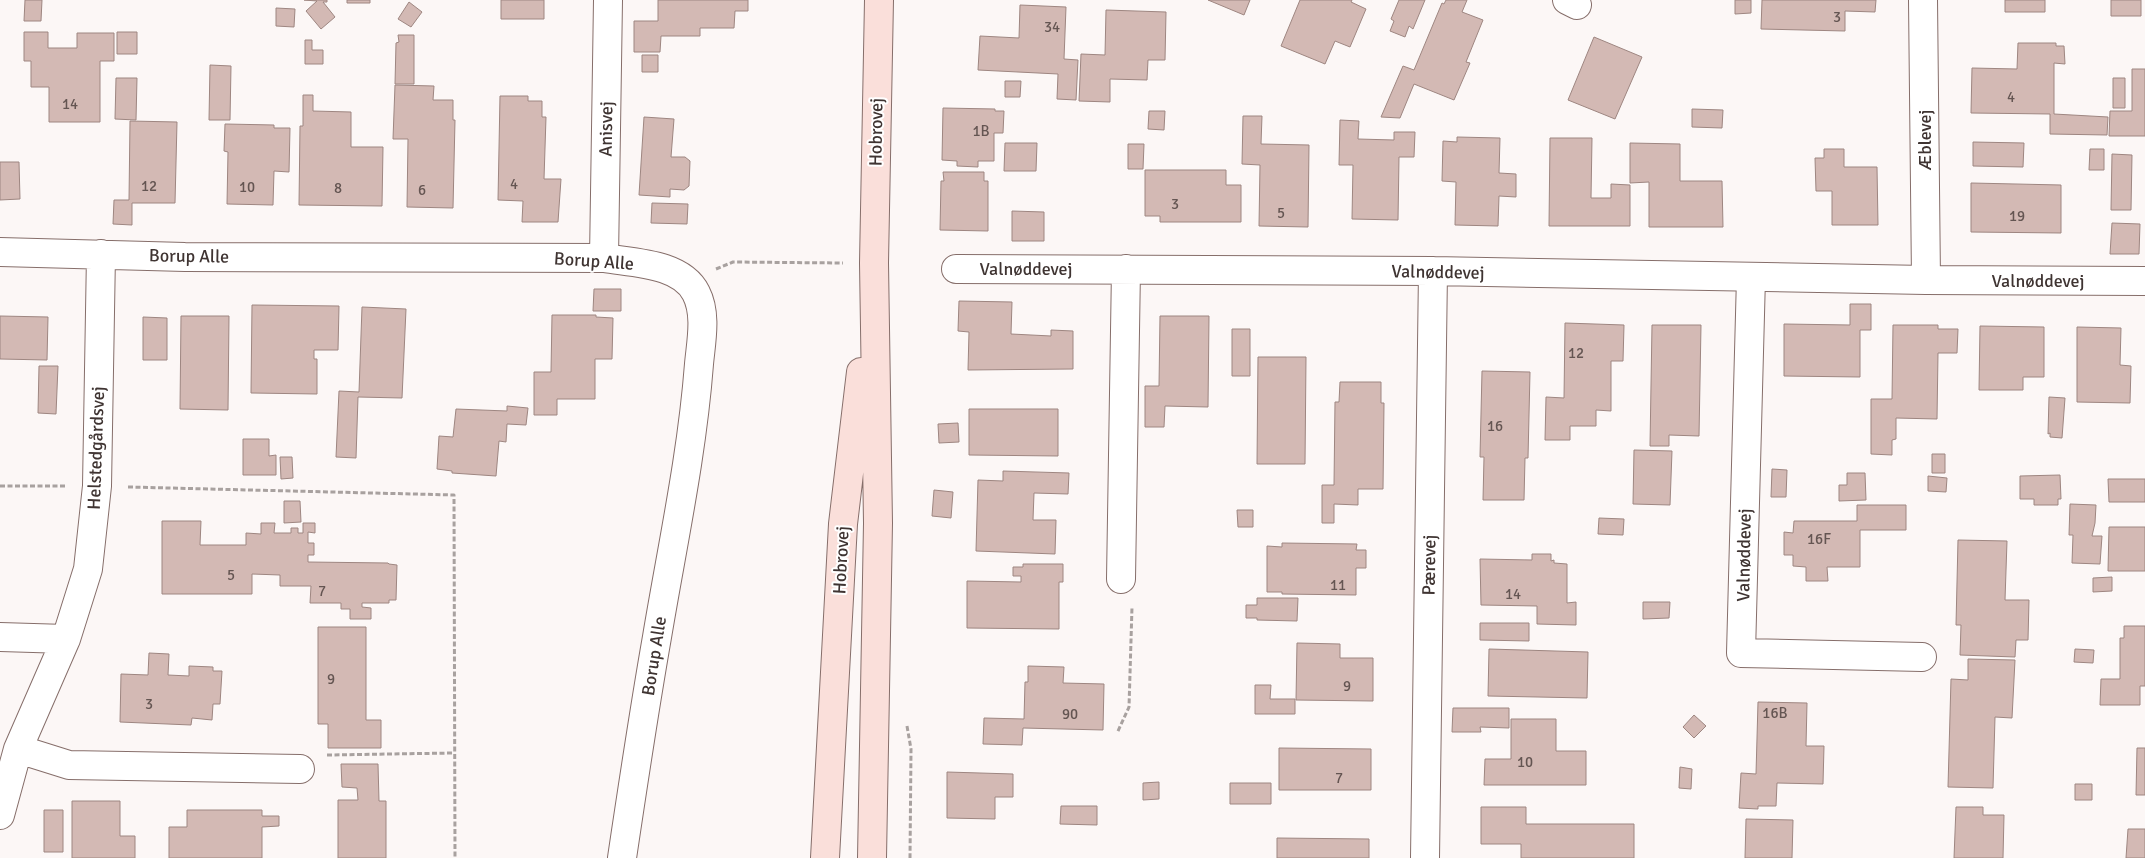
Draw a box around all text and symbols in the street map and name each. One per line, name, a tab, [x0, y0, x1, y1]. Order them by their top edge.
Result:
house number: 3	[1833, 8, 1841, 26]
house number: 34	[1044, 18, 1060, 36]
house number: 4	[2007, 88, 2015, 106]
house number: 14	[62, 95, 78, 113]
street label: Hobrovej	[864, 98, 888, 166]
street label: Anisvej	[595, 101, 617, 157]
street label: Æblevej	[1914, 109, 1936, 171]
house number: 1B	[972, 122, 990, 140]
house number: 4	[510, 175, 518, 193]
house number: 12	[141, 177, 157, 195]
house number: 10	[239, 178, 255, 196]
house number: 8	[334, 179, 342, 197]
house number: 6	[418, 181, 426, 199]
house number: 3	[1171, 195, 1179, 213]
house number: 5	[1277, 204, 1285, 222]
house number: 19	[2009, 207, 2025, 225]
street label: Borup Alle	[149, 244, 229, 268]
street label: Borup Alle	[553, 247, 635, 275]
street label: Valnøddevej	[979, 258, 1073, 280]
street label: Valnøddevej	[1391, 260, 1485, 284]
street label: Valnøddevej	[1991, 270, 2085, 292]
house number: 12	[1568, 344, 1584, 362]
street label: Helstedgårdsvej	[83, 386, 109, 510]
house number: 16	[1487, 417, 1503, 435]
street label: Valnøddevej	[1732, 508, 1756, 602]
street label: Hobrovej	[828, 525, 854, 595]
house number: 16F	[1807, 530, 1831, 548]
street label: Pærevej	[1417, 534, 1441, 596]
house number: 5	[227, 566, 235, 584]
house number: 11	[1330, 576, 1346, 594]
house number: 7	[318, 582, 326, 600]
house number: 14	[1505, 585, 1521, 603]
street label: Borup Alle	[637, 615, 671, 697]
house number: 9	[327, 670, 335, 688]
house number: 9	[1343, 677, 1351, 695]
house number: 3	[145, 695, 153, 713]
house number: 16B	[1762, 704, 1788, 722]
house number: 90	[1062, 705, 1078, 723]
house number: 10	[1517, 753, 1533, 771]
house number: 7	[1335, 769, 1343, 787]

